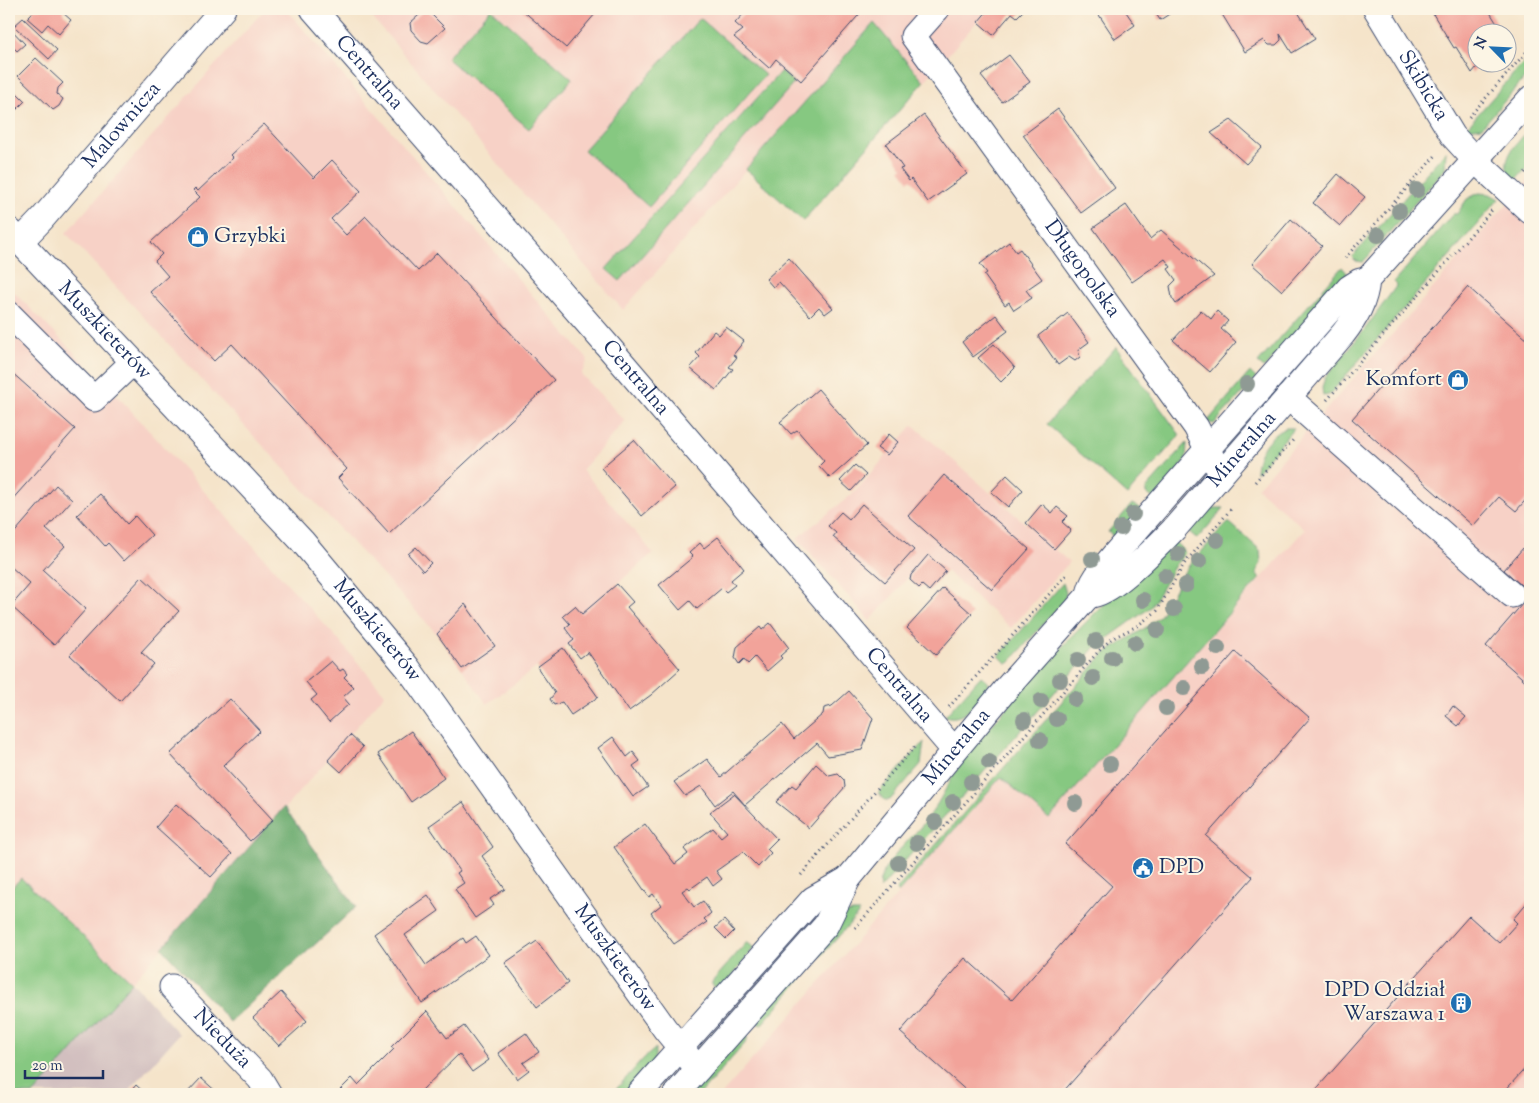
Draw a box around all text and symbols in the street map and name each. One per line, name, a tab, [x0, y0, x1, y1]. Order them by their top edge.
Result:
north arrow	[1466, 22, 1516, 72]
street label: Centralna	[328, 29, 410, 117]
text: N	[1471, 34, 1493, 53]
street label: Skibicka	[1390, 45, 1456, 127]
street label: Malownicza	[76, 75, 169, 176]
street label: Długopolska	[1036, 214, 1128, 325]
place label: Grzybki	[214, 222, 286, 252]
shop icon: Grzybki	[186, 225, 210, 249]
street label: Muszkieterów	[50, 275, 159, 387]
street label: Centralna	[594, 334, 676, 423]
place label: Komfort	[1365, 365, 1442, 395]
shop icon: Komfort	[1446, 368, 1470, 392]
street label: Mineralna	[1201, 405, 1284, 495]
street label: Muszkieterów	[325, 573, 429, 688]
street label: Centralna	[858, 641, 940, 730]
street label: Mineralna	[916, 702, 999, 793]
place label: DPD	[1159, 853, 1204, 883]
public building icon: DPD	[1131, 856, 1155, 880]
street label: Muszkieterów	[566, 898, 663, 1018]
place label: DPD Oddział Warszawa 1	[1325, 976, 1445, 1030]
building icon: DPD Oddział Warszawa 1	[1449, 991, 1473, 1015]
street label: Nieduża	[185, 1002, 258, 1076]
scale bar	[25, 1048, 102, 1080]
text: 20 m	[32, 1056, 63, 1077]

